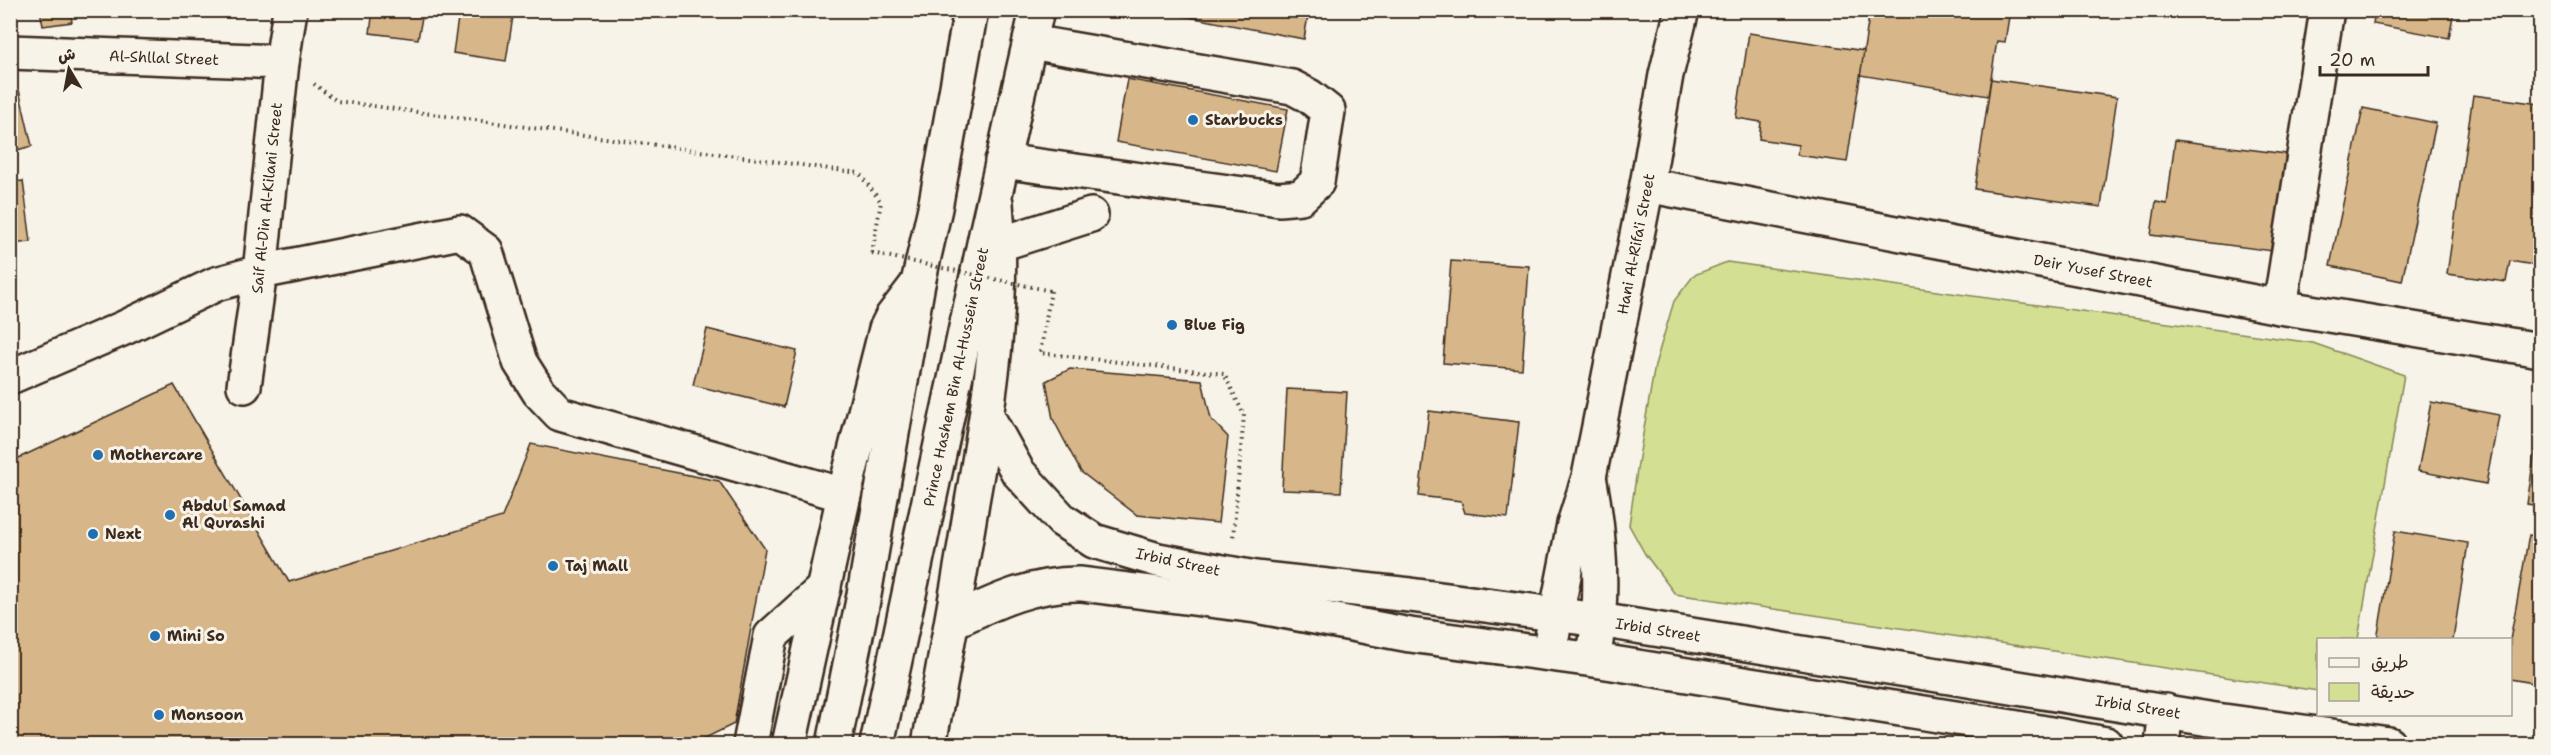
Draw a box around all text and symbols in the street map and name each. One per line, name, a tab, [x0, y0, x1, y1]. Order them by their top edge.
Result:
north arrow	[39, 39, 99, 99]
scale bar	[2320, 39, 2428, 77]
text: ش	[56, 43, 77, 67]
street label: Al-Shllal Street	[109, 46, 219, 70]
text: 20 m	[2329, 48, 2375, 72]
street label: Saif Al-Din Al-Kilani Street	[247, 101, 287, 295]
place label: Starbucks	[1205, 110, 1283, 130]
marker: Starbucks	[1186, 113, 1200, 127]
street label: Hani Al-Rifa'i Street	[1613, 172, 1659, 316]
street label: Prince Hashem Bin Al-Hussein Street	[919, 246, 993, 508]
street label: Deir Yusef Street	[2032, 250, 2154, 292]
place label: Blue Fig	[1184, 315, 1245, 335]
marker: Blue Fig	[1165, 318, 1179, 332]
place label: Mothercare	[110, 445, 203, 465]
marker: Mothercare	[91, 448, 105, 462]
place label: Abdul Samad Al Qurashi	[182, 496, 286, 533]
marker: Abdul Samad Al Qurashi	[163, 508, 177, 522]
place label: Next	[105, 524, 142, 544]
marker: Next	[86, 527, 100, 541]
street label: Irbid Street	[1134, 543, 1222, 581]
place label: Taj Mall	[565, 556, 628, 576]
marker: Taj Mall	[546, 559, 560, 573]
street label: Irbid Street	[1614, 613, 1702, 647]
place label: Mini So	[167, 626, 225, 646]
marker: Mini So	[148, 629, 162, 643]
legend	[2317, 638, 2512, 716]
text: طريق	[2371, 650, 2409, 674]
text: حديقة	[2371, 680, 2415, 704]
street label: Irbid Street	[2094, 690, 2182, 724]
place label: Monsoon	[171, 705, 243, 725]
marker: Monsoon	[152, 708, 166, 722]

